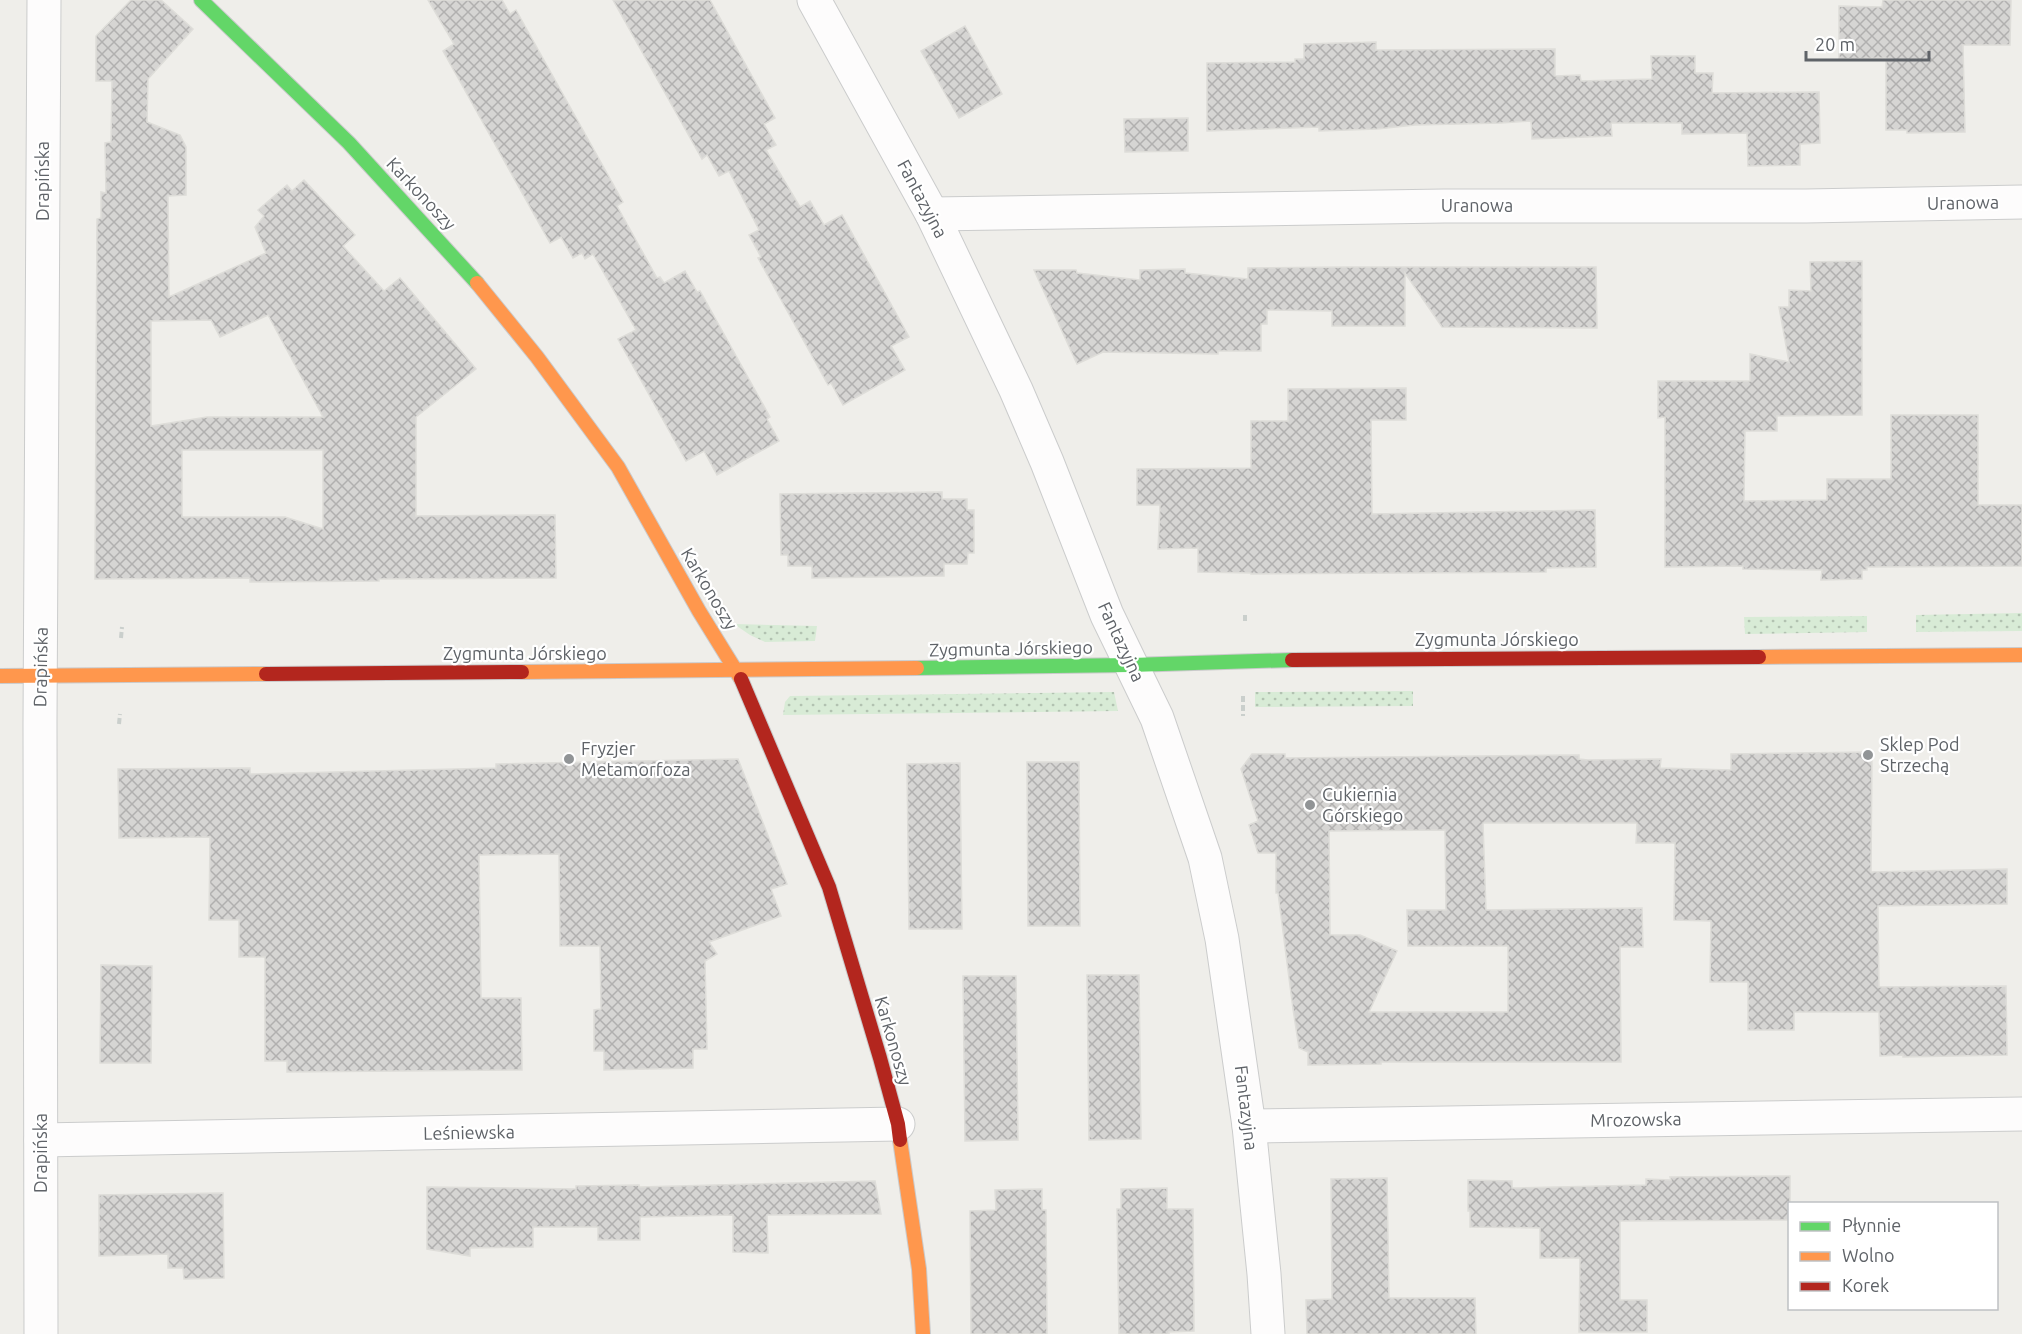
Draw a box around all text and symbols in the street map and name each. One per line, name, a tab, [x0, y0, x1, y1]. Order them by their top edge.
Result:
scale bar	[1806, 24, 1929, 62]
text: 20 m	[1815, 34, 1855, 54]
street label: Drapińska	[32, 141, 52, 221]
street label: Karkonoszy	[383, 153, 461, 234]
street label: Fantazyjna	[894, 156, 952, 241]
street label: Uranowa	[1927, 191, 1999, 213]
street label: Uranowa	[1441, 195, 1513, 215]
street label: Karkonoszy	[678, 544, 742, 633]
street label: Fantazyjna	[1095, 599, 1149, 685]
street label: Drapińska	[29, 627, 51, 707]
street label: Zygmunta Jórskiego	[1415, 629, 1579, 649]
street label: Zygmunta Jórskiego	[929, 637, 1093, 659]
street label: Zygmunta Jórskiego	[443, 643, 607, 663]
place label: Sklep Pod Strzechą	[1880, 734, 1959, 775]
place label: Fryzjer Metamorfoza	[581, 738, 690, 779]
marker: Sklep Pod Strzechą	[1861, 748, 1875, 762]
marker: Fryzjer Metamorfoza	[562, 752, 576, 766]
place label: Cukiernia Górskiego	[1322, 784, 1403, 825]
marker: Cukiernia Górskiego	[1303, 798, 1317, 812]
street label: Karkonoszy	[872, 994, 916, 1088]
street label: Fantazyjna	[1232, 1064, 1262, 1152]
street label: Mrozowska	[1590, 1108, 1682, 1130]
street label: Drapińska	[30, 1113, 50, 1193]
street label: Leśniewska	[423, 1121, 515, 1143]
legend	[1788, 1202, 1998, 1310]
text: Płynnie	[1842, 1215, 1901, 1235]
text: Wolno	[1842, 1245, 1894, 1265]
text: Korek	[1842, 1275, 1889, 1295]

